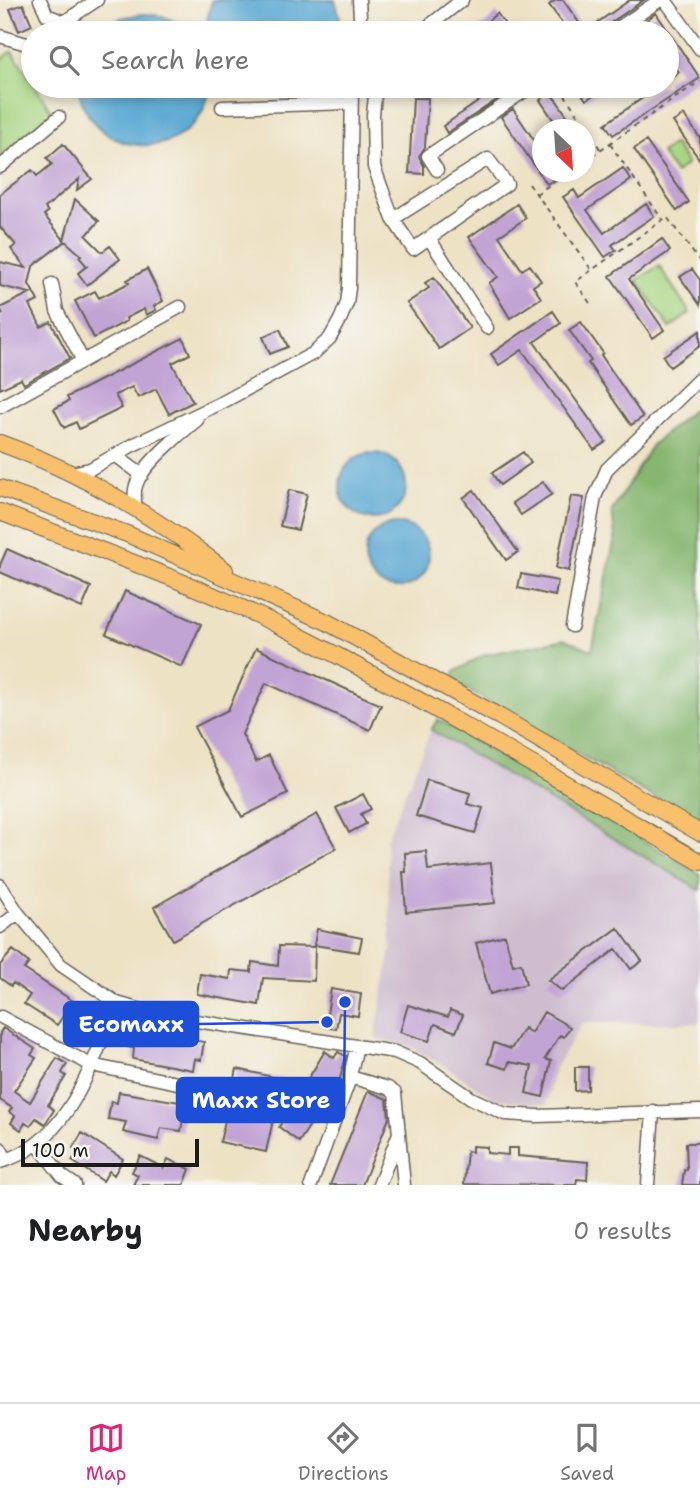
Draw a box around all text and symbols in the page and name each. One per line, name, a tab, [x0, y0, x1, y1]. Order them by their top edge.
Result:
search box	[21, 21, 679, 98]
icon: search	[45, 41, 83, 79]
text: Search here	[101, 42, 250, 77]
north arrow	[532, 119, 595, 182]
callout: Ecomaxx	[64, 1002, 198, 1046]
text: Ecomaxx	[78, 1009, 184, 1039]
callout: Maxx Store	[177, 1078, 344, 1122]
text: Maxx Store	[192, 1085, 330, 1115]
scale bar	[21, 1136, 200, 1168]
text: 100 m	[32, 1138, 89, 1163]
text: Nearby	[28, 1210, 143, 1251]
text: 0 results	[573, 1216, 672, 1246]
tab: Map	[86, 1419, 126, 1486]
tab: Directions	[298, 1419, 389, 1486]
tab: Saved	[560, 1419, 614, 1486]

